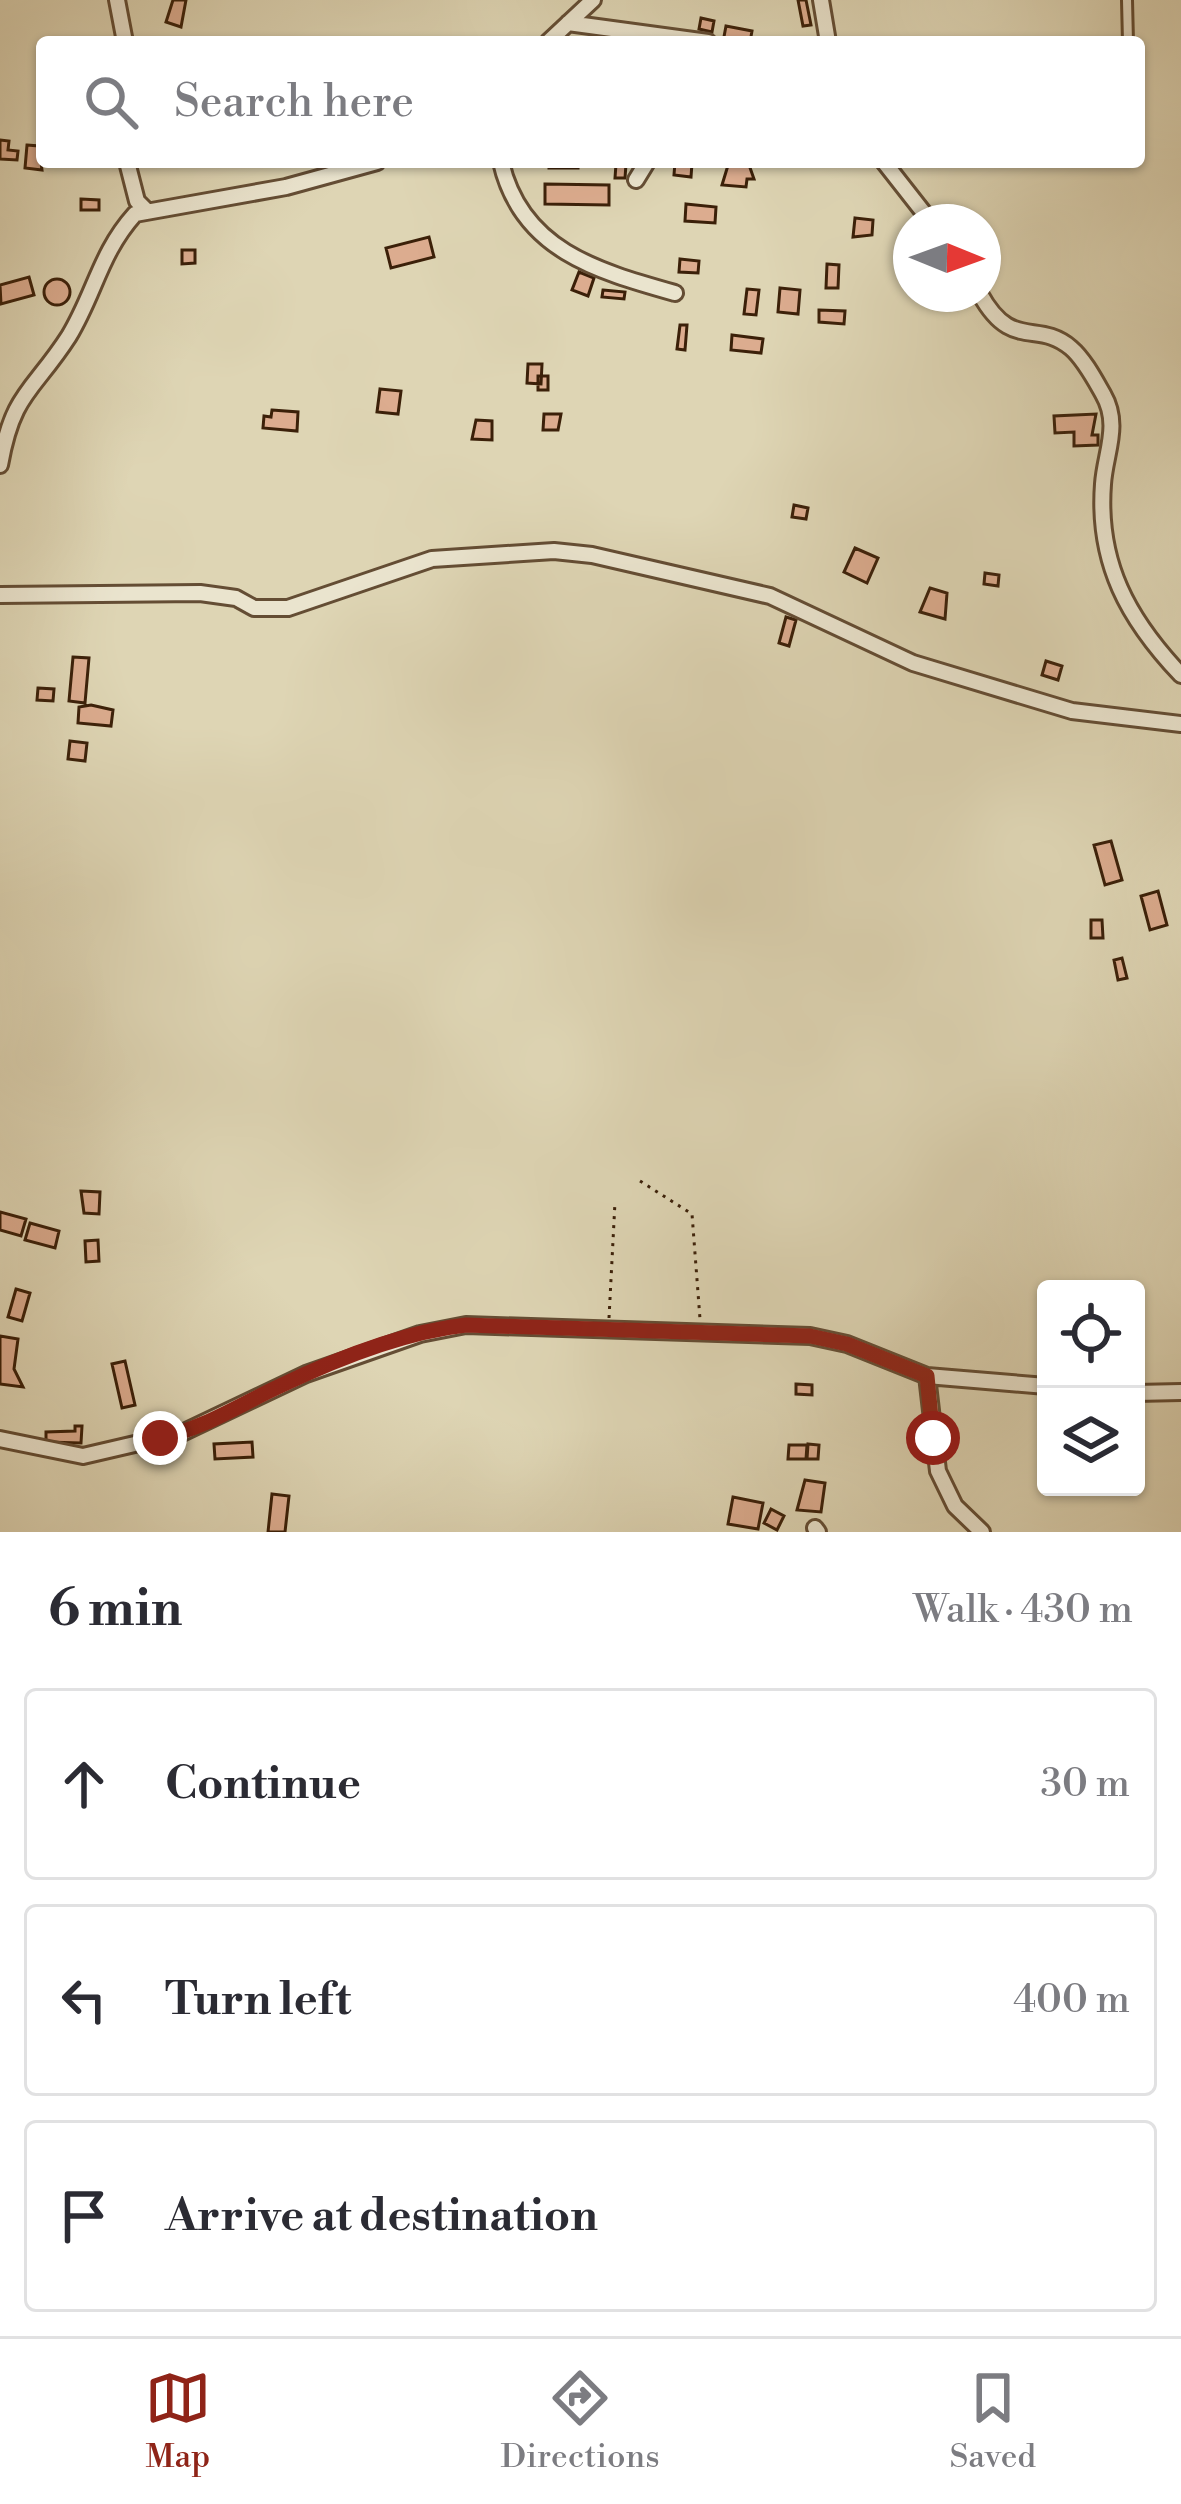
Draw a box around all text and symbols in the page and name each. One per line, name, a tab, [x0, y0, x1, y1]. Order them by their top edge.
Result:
search box	[36, 36, 1145, 168]
icon: search	[78, 69, 144, 135]
text: Search here	[174, 74, 414, 131]
north arrow	[893, 204, 1001, 312]
map controls	[1037, 1280, 1145, 1496]
button: locate	[1037, 1280, 1145, 1388]
button: layers	[1037, 1388, 1145, 1496]
route end	[133, 1411, 187, 1465]
route start	[906, 1411, 960, 1465]
text: 6 min	[48, 1578, 182, 1642]
text: Walk · 430 m	[913, 1586, 1133, 1635]
icon: ahead	[51, 1751, 117, 1817]
text: Continue	[165, 1756, 361, 1813]
text: 30 m	[1040, 1760, 1130, 1809]
icon: left	[51, 1967, 117, 2033]
text: Turn left	[165, 1972, 351, 2029]
text: 400 m	[1013, 1976, 1130, 2025]
icon: arrive	[51, 2183, 117, 2249]
text: Arrive at destination	[165, 2188, 598, 2245]
tab: Map	[145, 2365, 211, 2478]
tab: Directions	[501, 2365, 660, 2478]
tab: Saved	[949, 2365, 1036, 2478]

